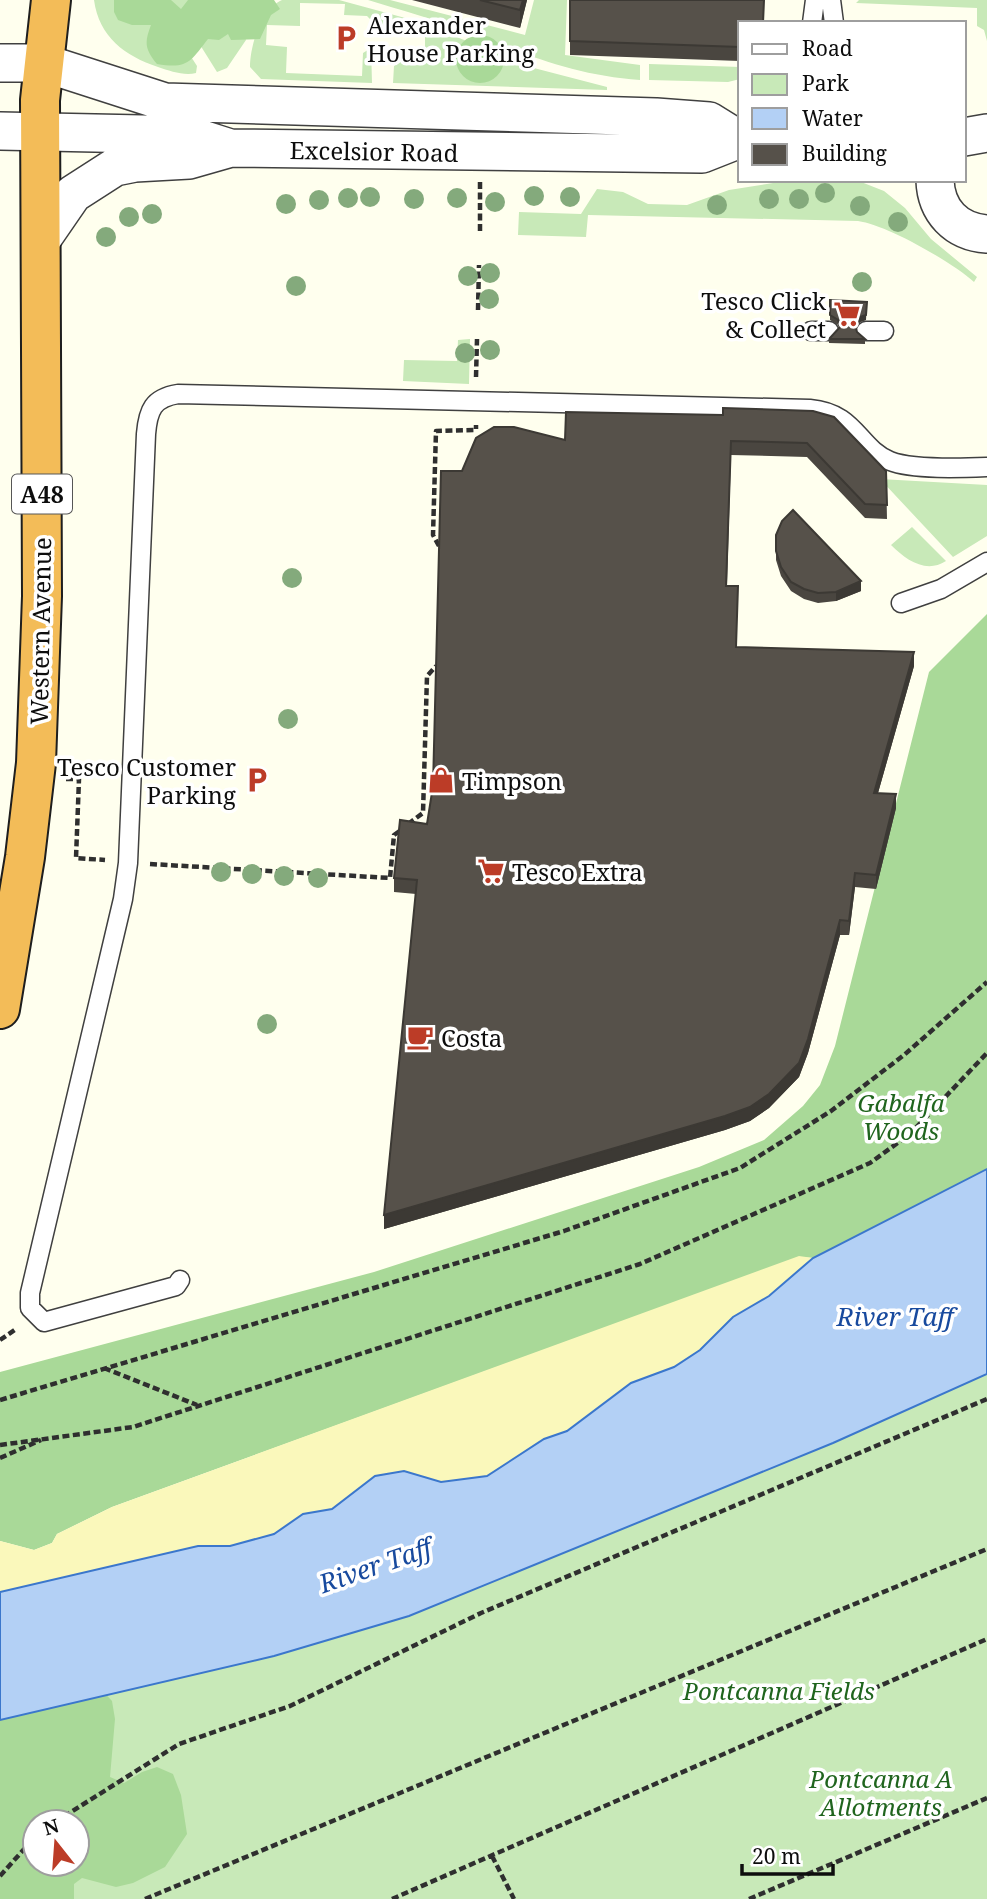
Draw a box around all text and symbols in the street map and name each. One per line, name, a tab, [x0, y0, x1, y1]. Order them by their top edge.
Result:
place label: Alexander House Parking	[367, 8, 535, 69]
legend	[738, 21, 966, 182]
parking icon: Alexander House Parking	[331, 23, 361, 53]
text: Road	[802, 34, 853, 62]
text: Park	[802, 69, 849, 97]
text: Water	[802, 104, 863, 132]
street label: Excelsior Road	[289, 133, 459, 169]
text: Building	[802, 139, 887, 167]
place label: Tesco Click & Collect	[701, 284, 827, 345]
supermarket icon: Tesco Click & Collect	[832, 299, 862, 329]
road number: A48	[12, 474, 72, 514]
street label: Western Avenue	[22, 537, 58, 725]
place label: Tesco Customer Parking	[57, 750, 236, 811]
place label: Timpson	[462, 764, 562, 797]
parking icon: Tesco Customer Parking	[242, 765, 272, 795]
shop icon: Timpson	[426, 765, 456, 795]
place label: Tesco Extra	[512, 855, 643, 888]
supermarket icon: Tesco Extra	[476, 856, 506, 886]
place label: Costa	[441, 1021, 502, 1054]
cafe icon: Costa	[405, 1022, 435, 1052]
park label: Gabalfa Woods	[857, 1086, 945, 1147]
water label: River Taff	[835, 1298, 959, 1334]
water label: River Taff	[313, 1527, 441, 1601]
park label: Pontcanna Fields	[682, 1674, 875, 1707]
park label: Pontcanna A Allotments	[808, 1762, 953, 1823]
north arrow	[21, 1808, 91, 1878]
text: N	[40, 1812, 62, 1841]
scale bar	[742, 1832, 833, 1876]
text: 20 m	[752, 1842, 801, 1870]

